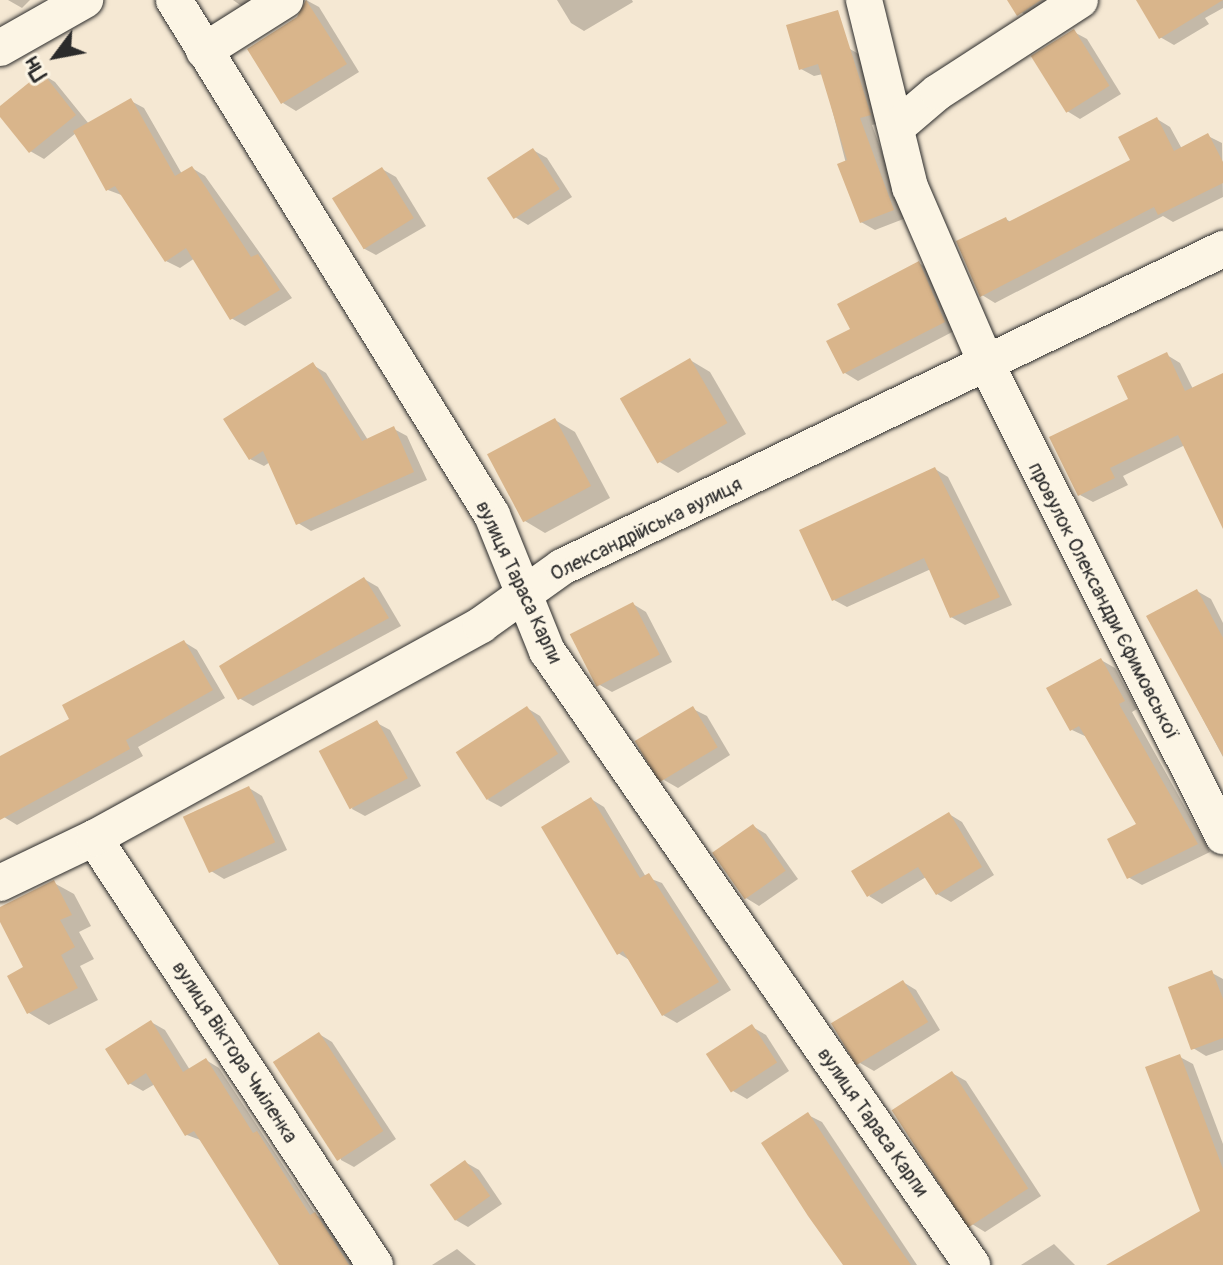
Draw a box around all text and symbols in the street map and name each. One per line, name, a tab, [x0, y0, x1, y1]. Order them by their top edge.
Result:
north arrow	[16, 16, 96, 96]
text: Пн	[17, 51, 54, 86]
street label: провулок Олександри Єфимовської	[1023, 458, 1185, 744]
street label: Олександрійська вулиця	[546, 472, 746, 586]
street label: вулиця Тараса Карпи	[471, 497, 567, 667]
street label: вулиця Віктора Чміленка	[167, 957, 303, 1147]
street label: вулиця Тараса Карпи	[813, 1043, 933, 1201]

